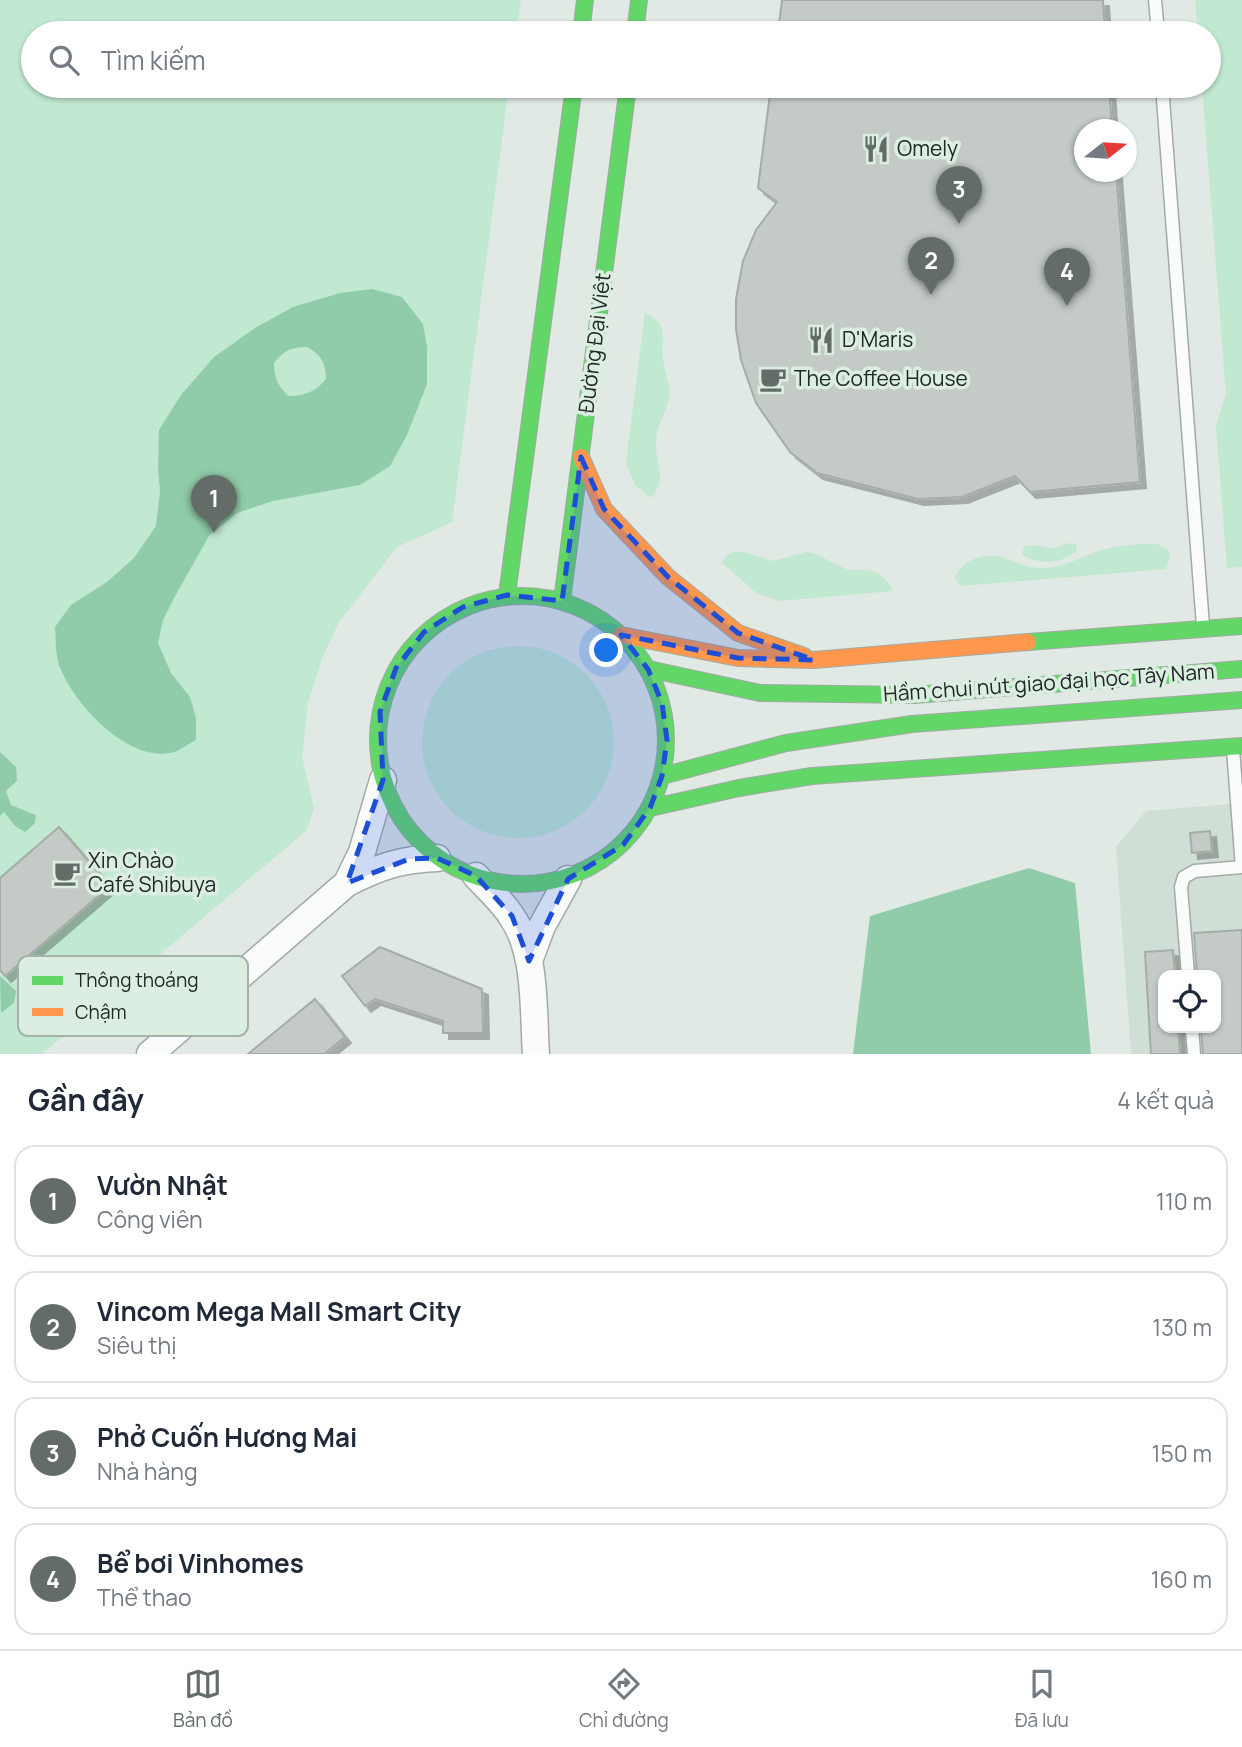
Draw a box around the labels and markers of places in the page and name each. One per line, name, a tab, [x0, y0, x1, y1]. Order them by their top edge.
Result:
restaurant icon: Omely	[861, 134, 891, 164]
place label: Omely	[897, 134, 958, 162]
pin: 3	[936, 166, 982, 224]
pin: 2	[908, 237, 954, 295]
pin: 4	[1044, 248, 1090, 306]
restaurant icon: D'Maris	[806, 325, 836, 355]
place label: D'Maris	[842, 325, 913, 353]
cafe icon: The Coffee House	[758, 364, 788, 394]
place label: The Coffee House	[794, 364, 968, 392]
pin: 1	[191, 475, 237, 533]
place label: Xin Chào Café Shibuya	[88, 846, 216, 898]
cafe icon: Xin Chào Café Shibuya	[52, 858, 82, 888]

